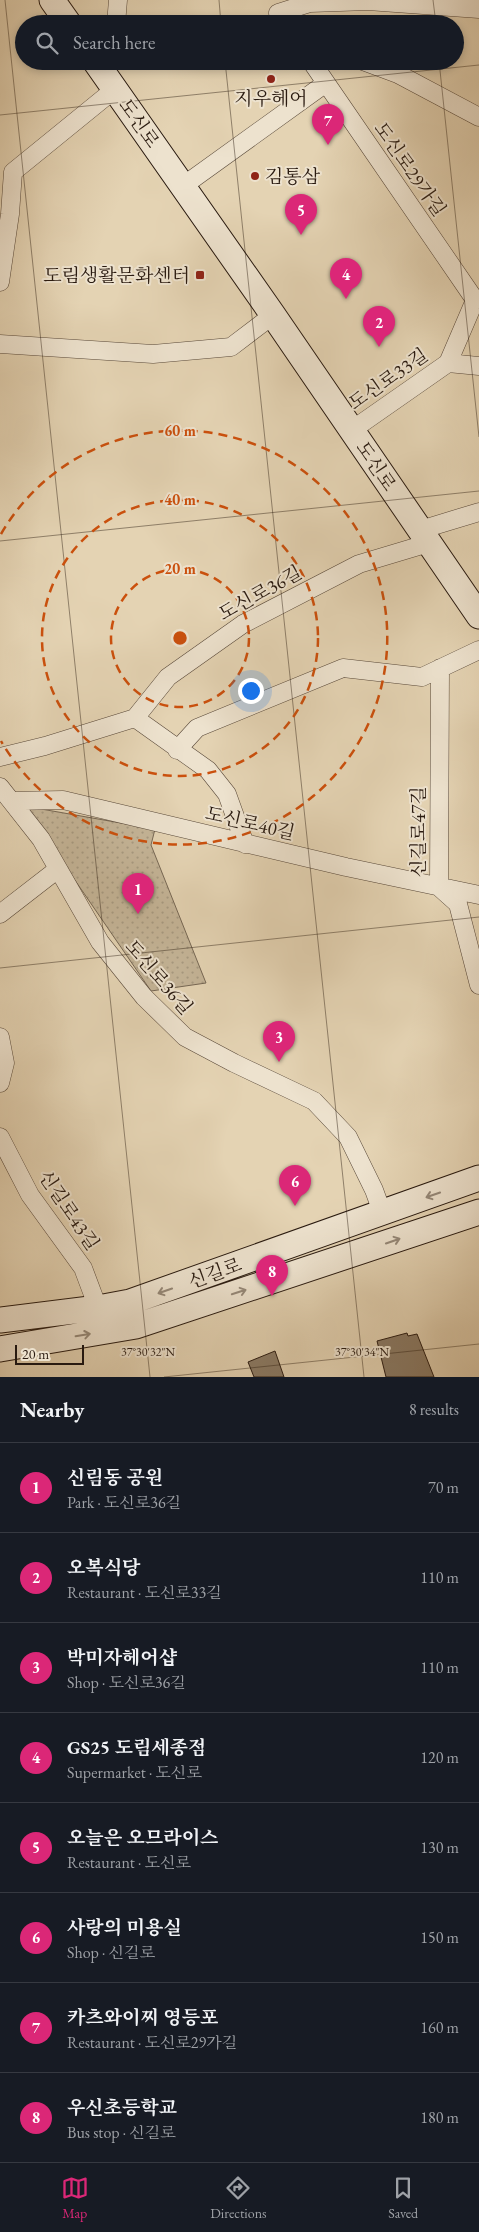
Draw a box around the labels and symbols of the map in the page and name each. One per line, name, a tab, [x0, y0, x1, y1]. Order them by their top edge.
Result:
marker: 지우헤어	[265, 73, 277, 85]
place label: 지우헤어	[234, 86, 308, 111]
street label: 도신로	[113, 93, 165, 153]
pin: 7	[312, 104, 344, 145]
street label: 도신로29가길	[368, 117, 452, 221]
place label: 김통삼	[265, 164, 321, 189]
marker: 김통삼	[249, 170, 261, 182]
pin: 5	[285, 194, 317, 235]
pin: 4	[330, 258, 362, 299]
place label: 도림생활문화센터	[43, 263, 190, 288]
marker: 도림생활문화센터	[194, 269, 206, 281]
pin: 2	[363, 306, 395, 347]
street label: 도신로33길	[343, 342, 433, 416]
text: 60 m	[164, 421, 196, 440]
street label: 도신로	[350, 436, 402, 496]
text: 40 m	[164, 490, 196, 509]
text: 20 m	[164, 559, 196, 578]
street label: 도신로36길	[214, 560, 306, 626]
centre of rings	[171, 629, 189, 647]
your location	[238, 678, 264, 704]
street label: 신길로47길	[406, 786, 431, 878]
street label: 도신로40길	[203, 801, 297, 845]
pin: 1	[122, 873, 154, 914]
street label: 도신로36길	[120, 934, 198, 1020]
pin: 3	[263, 1021, 295, 1062]
street label: 신길로43길	[33, 1165, 105, 1255]
pin: 6	[279, 1165, 311, 1206]
one-way arrow	[425, 1190, 441, 1200]
one-way arrow	[385, 1236, 400, 1245]
street label: 신길로	[185, 1252, 245, 1294]
pin: 8	[256, 1255, 288, 1296]
one-way arrow	[158, 1287, 173, 1296]
one-way arrow	[231, 1287, 247, 1297]
one-way arrow	[74, 1330, 90, 1340]
scale bar	[15, 1342, 84, 1365]
text: 37°30'32"N	[121, 1344, 175, 1360]
text: 37°30'34"N	[335, 1344, 389, 1360]

